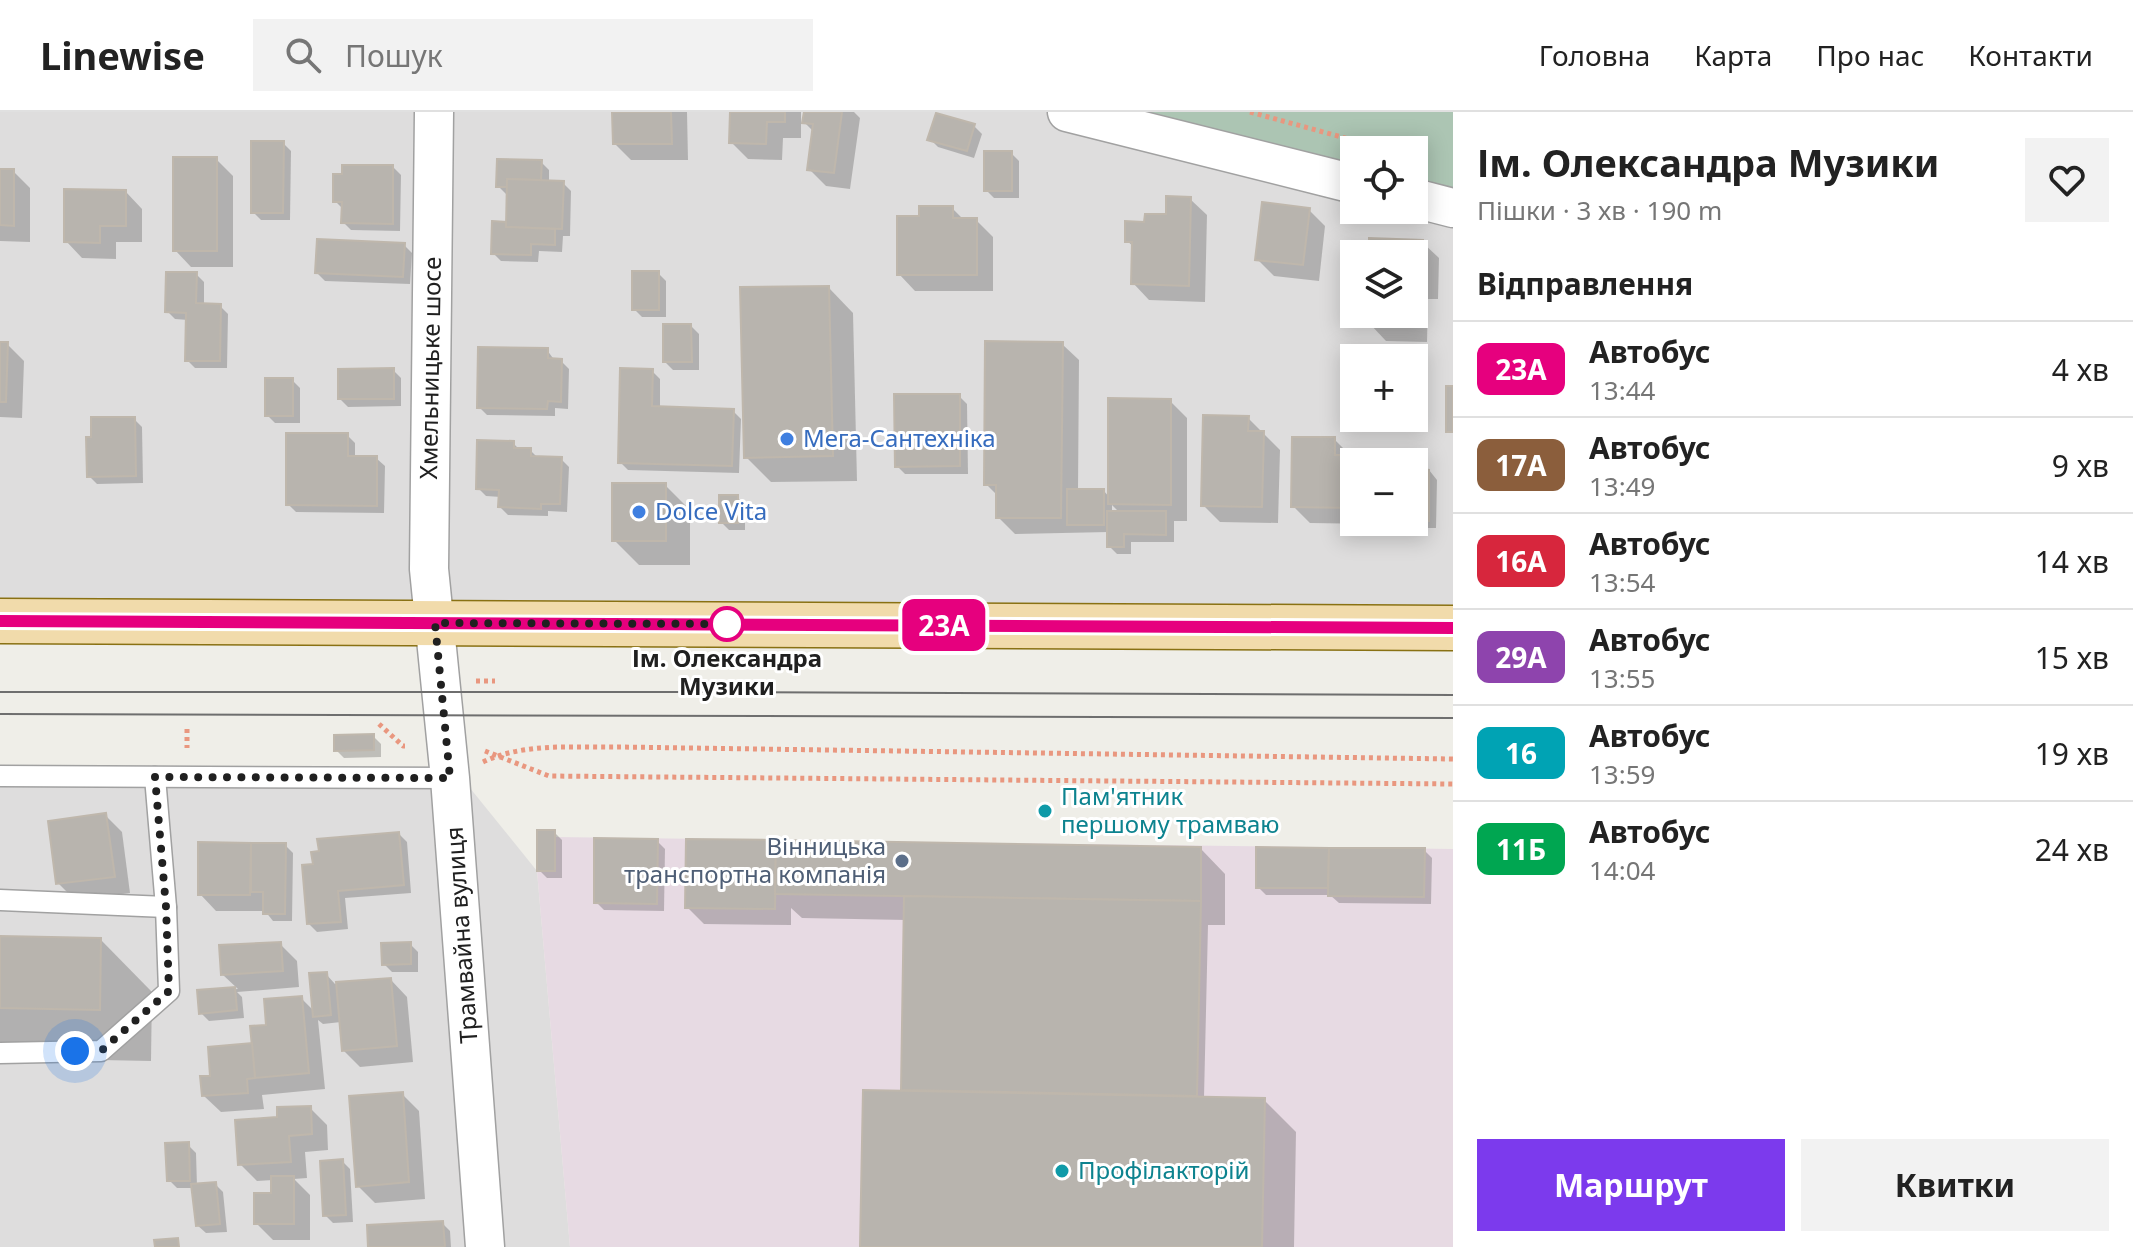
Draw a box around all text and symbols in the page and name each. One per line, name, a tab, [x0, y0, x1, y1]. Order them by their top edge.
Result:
search box	[253, 19, 813, 91]
text: Linewise	[40, 29, 205, 81]
icon: search	[281, 33, 325, 77]
text: Пошук	[345, 35, 443, 76]
text: Головна	[1539, 36, 1650, 74]
text: Карта	[1694, 36, 1772, 74]
text: Про нас	[1816, 36, 1924, 74]
text: Контакти	[1968, 36, 2093, 74]
map controls	[1340, 136, 1428, 536]
button: locate	[1340, 136, 1428, 224]
text: Ім. Олександра Музики	[1477, 136, 1939, 188]
button: heart	[2025, 138, 2109, 222]
text: Пішки · 3 хв · 190 m	[1477, 192, 1722, 228]
button: layers	[1340, 240, 1428, 328]
street label: Хмельницьке шосе	[411, 256, 448, 480]
text: Відправлення	[1477, 263, 1693, 304]
text: Автобус	[1589, 331, 1711, 372]
button: +	[1340, 344, 1428, 432]
text: 4 хв	[2052, 349, 2109, 390]
text: 23А	[1495, 350, 1547, 388]
text: 13:44	[1589, 372, 1655, 408]
place label: Мега-Сантехніка	[803, 421, 995, 454]
text: Автобус	[1589, 427, 1711, 468]
marker: Мега-Сантехніка	[778, 430, 796, 448]
text: 9 хв	[2052, 445, 2109, 486]
text: 17А	[1495, 446, 1547, 484]
button: −	[1340, 448, 1428, 536]
text: 13:49	[1589, 468, 1655, 504]
place label: Dolce Vita	[655, 494, 767, 527]
marker: Dolce Vita	[630, 503, 648, 521]
text: Автобус	[1589, 523, 1711, 564]
text: 14 хв	[2035, 541, 2109, 582]
text: 16А	[1495, 542, 1547, 580]
text: 13:54	[1589, 564, 1655, 600]
line badge: 23А	[898, 599, 990, 651]
text: 23А	[918, 606, 970, 644]
marker: Ім. Олександра Музики	[710, 607, 744, 641]
text: Автобус	[1589, 619, 1711, 660]
text: 15 хв	[2035, 637, 2109, 678]
text: 29А	[1495, 638, 1547, 676]
place label: Ім. Олександра Музики	[632, 641, 822, 702]
text: 13:55	[1589, 660, 1655, 696]
text: Автобус	[1589, 715, 1711, 756]
text: 19 хв	[2035, 733, 2109, 774]
text: 16	[1505, 734, 1537, 772]
text: 13:59	[1589, 756, 1655, 792]
place label: Пам'ятник першому трамваю	[1061, 779, 1280, 840]
marker: Пам'ятник першому трамваю	[1036, 802, 1054, 820]
text: Автобус	[1589, 811, 1711, 852]
street label: Трамвайна вулиця	[436, 826, 485, 1044]
place label: Вінницька транспортна компанія	[624, 829, 886, 890]
text: 24 хв	[2035, 829, 2109, 870]
text: 11Б	[1496, 830, 1546, 868]
marker: Вінницька транспортна компанія	[893, 852, 911, 870]
text: 14:04	[1589, 852, 1655, 888]
your location	[55, 1031, 95, 1071]
button: Маршрут	[1477, 1139, 1785, 1231]
button: Квитки	[1801, 1139, 2109, 1231]
place label: Профілакторій	[1078, 1153, 1249, 1186]
marker: Профілакторій	[1053, 1162, 1071, 1180]

